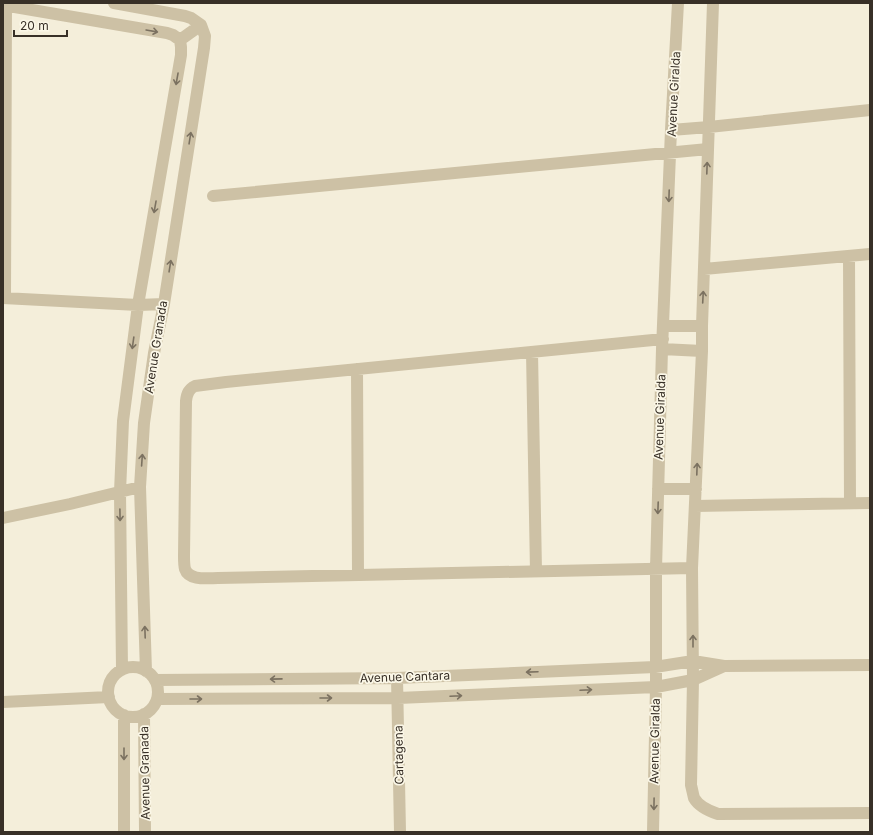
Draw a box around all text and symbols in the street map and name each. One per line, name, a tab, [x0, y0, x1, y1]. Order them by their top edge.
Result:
scale bar	[14, 12, 67, 38]
text: 20 m	[20, 18, 49, 33]
one-way arrow	[145, 27, 158, 35]
street label: Avenue Giralda	[664, 51, 683, 137]
one-way arrow	[173, 72, 181, 85]
one-way arrow	[186, 131, 194, 144]
one-way arrow	[703, 162, 711, 175]
one-way arrow	[665, 189, 673, 202]
one-way arrow	[151, 200, 159, 213]
one-way arrow	[166, 260, 174, 273]
one-way arrow	[699, 291, 707, 304]
street label: Avenue Granada	[141, 299, 170, 394]
one-way arrow	[129, 336, 137, 349]
street label: Avenue Giralda	[651, 374, 668, 460]
one-way arrow	[138, 454, 145, 467]
one-way arrow	[693, 463, 701, 476]
one-way arrow	[654, 501, 662, 514]
one-way arrow	[116, 508, 124, 521]
one-way arrow	[141, 626, 149, 639]
one-way arrow	[689, 635, 697, 648]
street label: Avenue Cantara	[360, 667, 450, 686]
one-way arrow	[526, 669, 539, 676]
one-way arrow	[270, 675, 283, 683]
one-way arrow	[579, 686, 592, 693]
one-way arrow	[449, 692, 462, 699]
one-way arrow	[319, 694, 332, 702]
one-way arrow	[189, 695, 202, 703]
street label: Avenue Giralda	[646, 698, 663, 784]
street label: Cartagena	[390, 725, 407, 785]
street label: Avenue Granada	[136, 726, 153, 820]
one-way arrow	[120, 747, 128, 760]
one-way arrow	[650, 797, 657, 810]

